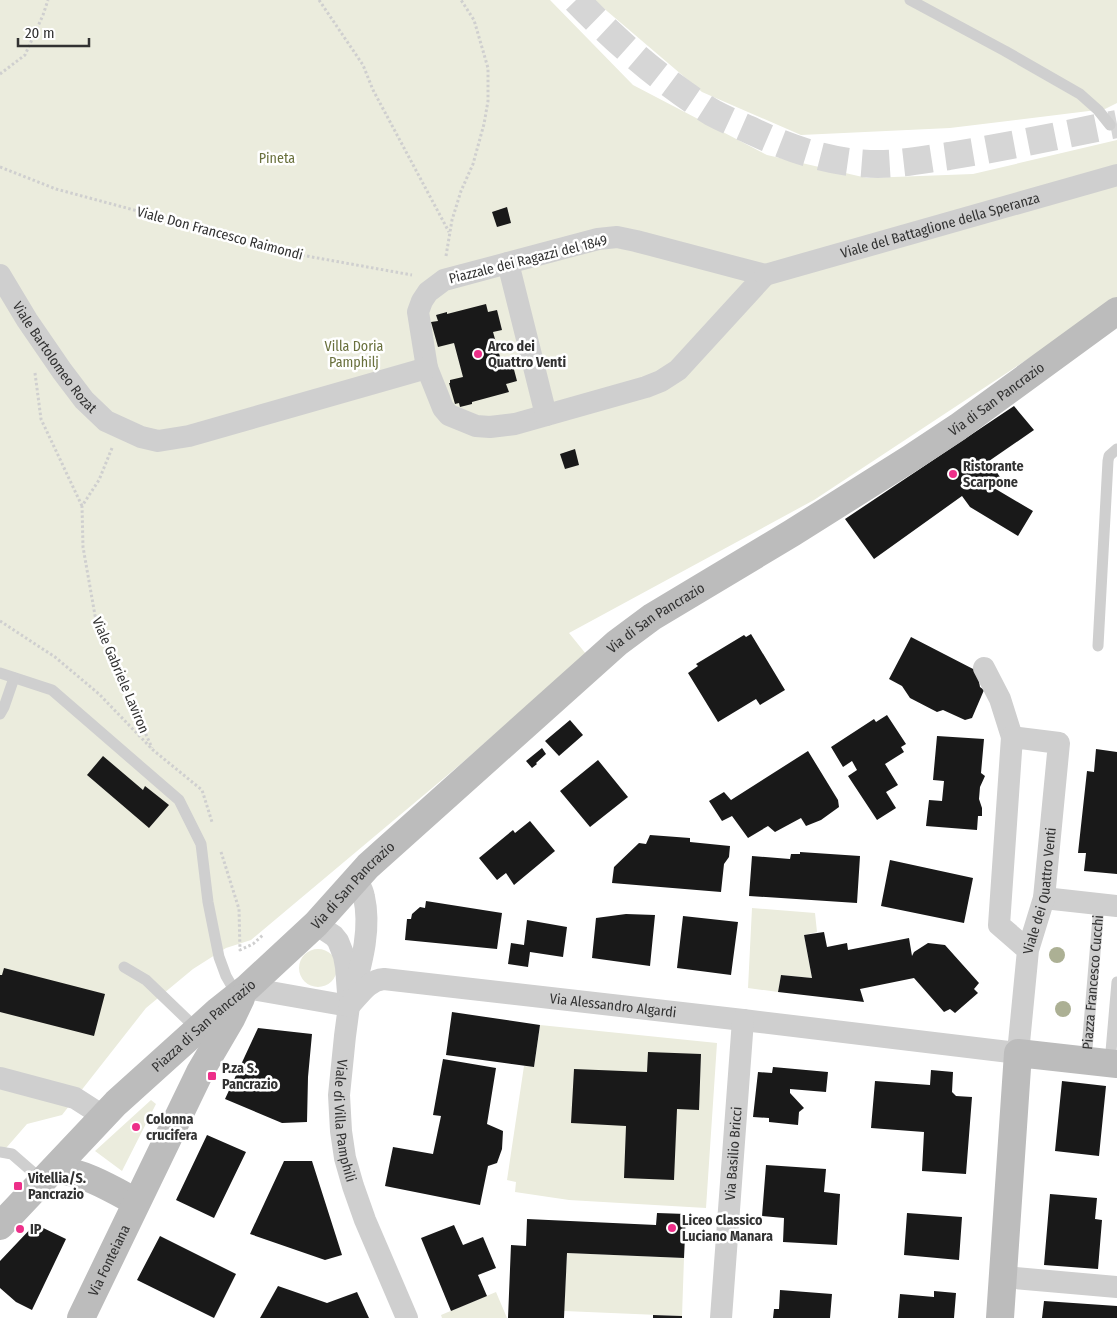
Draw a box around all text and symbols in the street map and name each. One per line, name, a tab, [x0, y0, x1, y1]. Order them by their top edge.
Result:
scale bar	[18, 15, 89, 47]
text: 20 m	[25, 24, 55, 42]
park label: Pineta	[259, 150, 295, 167]
street label: Viale del Battaglione della Speranza	[839, 189, 1042, 262]
street label: Viale Don Francesco Raimondi	[135, 203, 305, 264]
street label: Piazzale dei Ragazzi del 1849	[447, 231, 609, 287]
street label: Viale Bartolomeo Rozat	[9, 299, 101, 417]
park label: Villa Doria Pamphilj	[325, 338, 384, 371]
place label: Arco dei Quattro Venti	[487, 338, 566, 371]
marker: Arco dei Quattro Venti	[472, 348, 484, 360]
street label: Via di San Pancrazio	[945, 359, 1048, 440]
place label: Ristorante Scarpone	[963, 458, 1024, 491]
marker: Ristorante Scarpone	[947, 468, 959, 480]
street label: Via di San Pancrazio	[604, 579, 708, 657]
street label: Viale Gabriele Laviron	[88, 615, 153, 736]
street label: Viale dei Quattro Venti	[1020, 827, 1060, 955]
street label: Via di San Pancrazio	[308, 838, 398, 933]
street label: Piazza Francesco Cucchi	[1079, 914, 1107, 1050]
street label: Piazza di San Pancrazio	[148, 976, 260, 1076]
street label: Via Alessandro Algardi	[549, 990, 677, 1021]
street label: Viale di Villa Pamphili	[330, 1058, 359, 1184]
place label: P.za S. Pancrazio	[222, 1060, 279, 1093]
marker: P.za S. Pancrazio	[206, 1070, 218, 1082]
street label: Via Basilio Bricci	[722, 1106, 746, 1201]
place label: Colonna crucifera	[146, 1111, 198, 1144]
marker: Colonna crucifera	[130, 1121, 142, 1133]
place label: Vitellia/S. Pancrazio	[27, 1170, 86, 1203]
marker: Vitellia/S. Pancrazio	[12, 1180, 24, 1192]
place label: Liceo Classico Luciano Manara	[682, 1212, 773, 1245]
place label: IP	[30, 1221, 42, 1238]
street label: Via Fonteiana	[85, 1222, 134, 1299]
marker: Liceo Classico Luciano Manara	[666, 1222, 678, 1234]
marker: IP	[14, 1223, 26, 1235]

